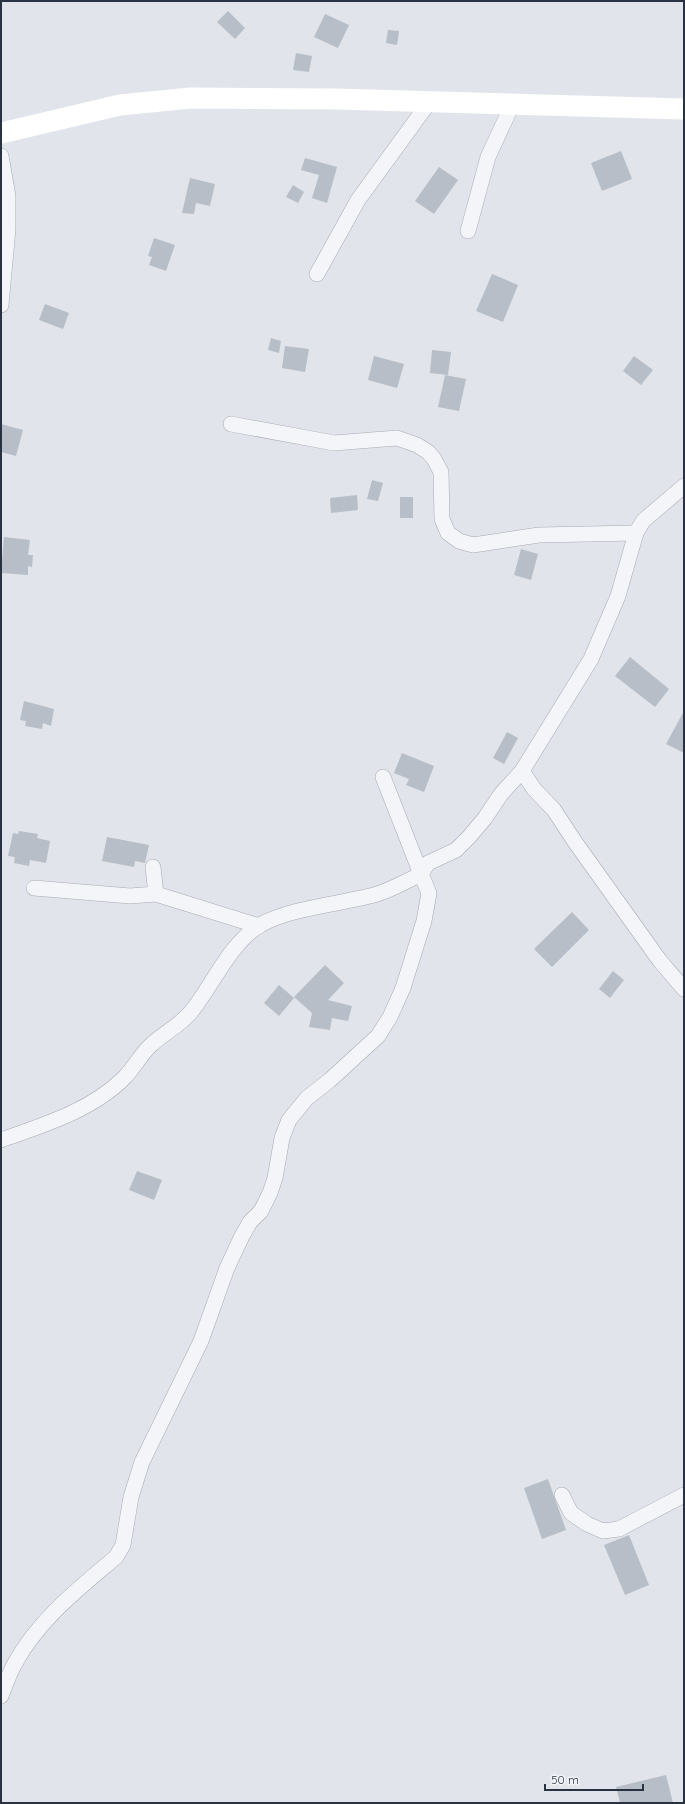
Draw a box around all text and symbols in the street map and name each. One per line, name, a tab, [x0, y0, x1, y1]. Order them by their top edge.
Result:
scale bar	[545, 1766, 643, 1792]
text: 50 m	[551, 1772, 579, 1787]

